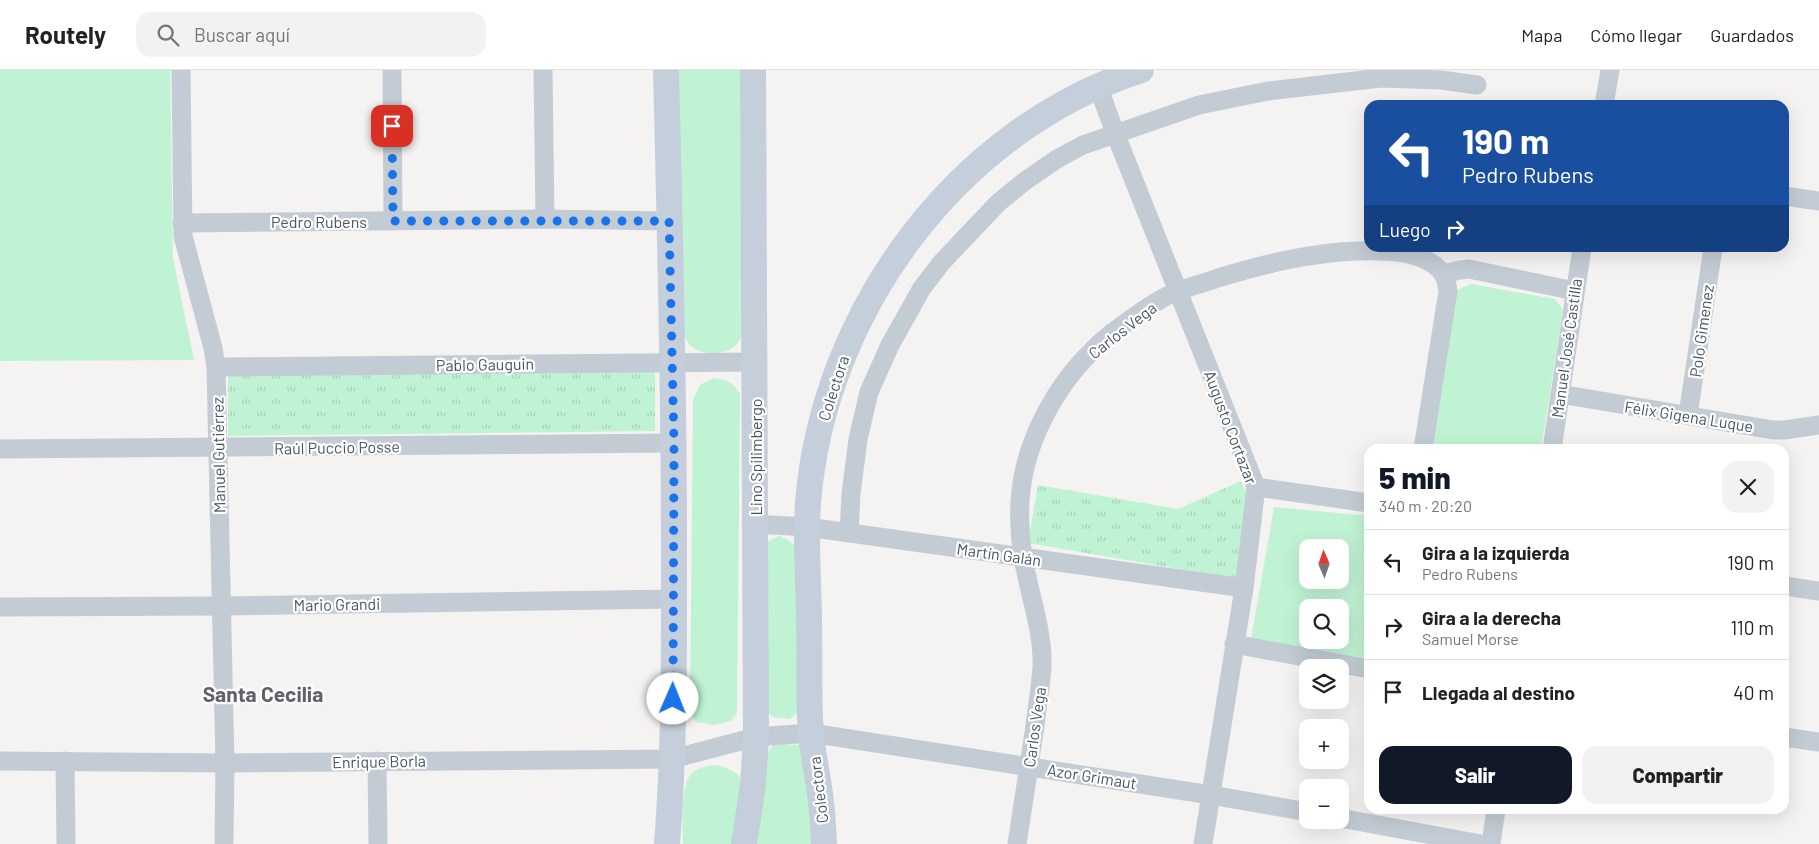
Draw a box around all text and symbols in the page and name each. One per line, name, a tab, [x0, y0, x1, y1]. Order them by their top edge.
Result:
search box	[136, 12, 486, 57]
text: Routely	[25, 20, 106, 49]
icon: search	[154, 21, 182, 49]
text: Buscar aquí	[194, 23, 290, 46]
text: Mapa	[1521, 24, 1562, 46]
text: Cómo llegar	[1590, 24, 1682, 46]
text: Guardados	[1710, 24, 1794, 46]
pin	[371, 105, 413, 147]
icon: arrive	[378, 112, 406, 140]
text: 190 m	[1462, 119, 1549, 161]
icon: left	[1379, 120, 1444, 185]
text: Pedro Rubens	[1462, 161, 1594, 187]
street label: Pedro Rubens	[271, 212, 367, 231]
icon: right	[1441, 215, 1469, 243]
text: Luego	[1379, 218, 1431, 241]
street label: Manuel José Castilla	[1547, 277, 1585, 419]
street label: Polo Gimenez	[1685, 284, 1717, 378]
street label: Carlos Vega	[1084, 298, 1160, 362]
street label: Colectora	[814, 353, 852, 423]
street label: Pablo Gauguin	[436, 354, 534, 374]
street label: Augusto Cortazar	[1201, 367, 1261, 487]
street label: Félix Gigena Luque	[1623, 396, 1755, 436]
street label: Manuel Gutiérrez	[207, 397, 229, 513]
street label: Lino Spilimbergo	[746, 399, 765, 515]
street label: Raúl Puccio Posse	[274, 436, 400, 458]
text: 5 min	[1379, 459, 1451, 495]
button: close	[1722, 461, 1774, 513]
text: 340 m · 20:20	[1379, 496, 1472, 515]
street label: Martín Galán	[956, 539, 1042, 569]
north arrow	[1299, 539, 1349, 589]
map controls	[1299, 539, 1349, 829]
text: Gira a la izquierda	[1422, 541, 1570, 564]
icon: left	[1379, 548, 1407, 576]
text: 190 m	[1727, 551, 1774, 574]
text: Pedro Rubens	[1422, 564, 1518, 583]
street label: Mario Grandi	[294, 594, 380, 614]
button: search	[1299, 599, 1349, 649]
text: Gira a la derecha	[1422, 606, 1561, 629]
icon: right	[1379, 613, 1407, 641]
text: 110 m	[1730, 616, 1774, 639]
text: Samuel Morse	[1422, 629, 1519, 648]
button: layers	[1299, 659, 1349, 709]
position arrow	[646, 672, 698, 724]
icon: arrive	[1379, 678, 1407, 706]
district label: Santa Cecilia	[203, 681, 323, 706]
text: Llegada al destino	[1422, 681, 1575, 704]
text: 40 m	[1733, 681, 1774, 704]
street label: Carlos Vega	[1019, 686, 1049, 768]
button: +	[1299, 719, 1349, 769]
button: Salir	[1379, 746, 1572, 804]
button: Compartir	[1582, 746, 1774, 804]
street label: Enrique Borla	[332, 751, 426, 771]
street label: Colectora	[804, 755, 832, 825]
street label: Azor Grimaut	[1046, 760, 1138, 792]
button: −	[1299, 779, 1349, 829]

